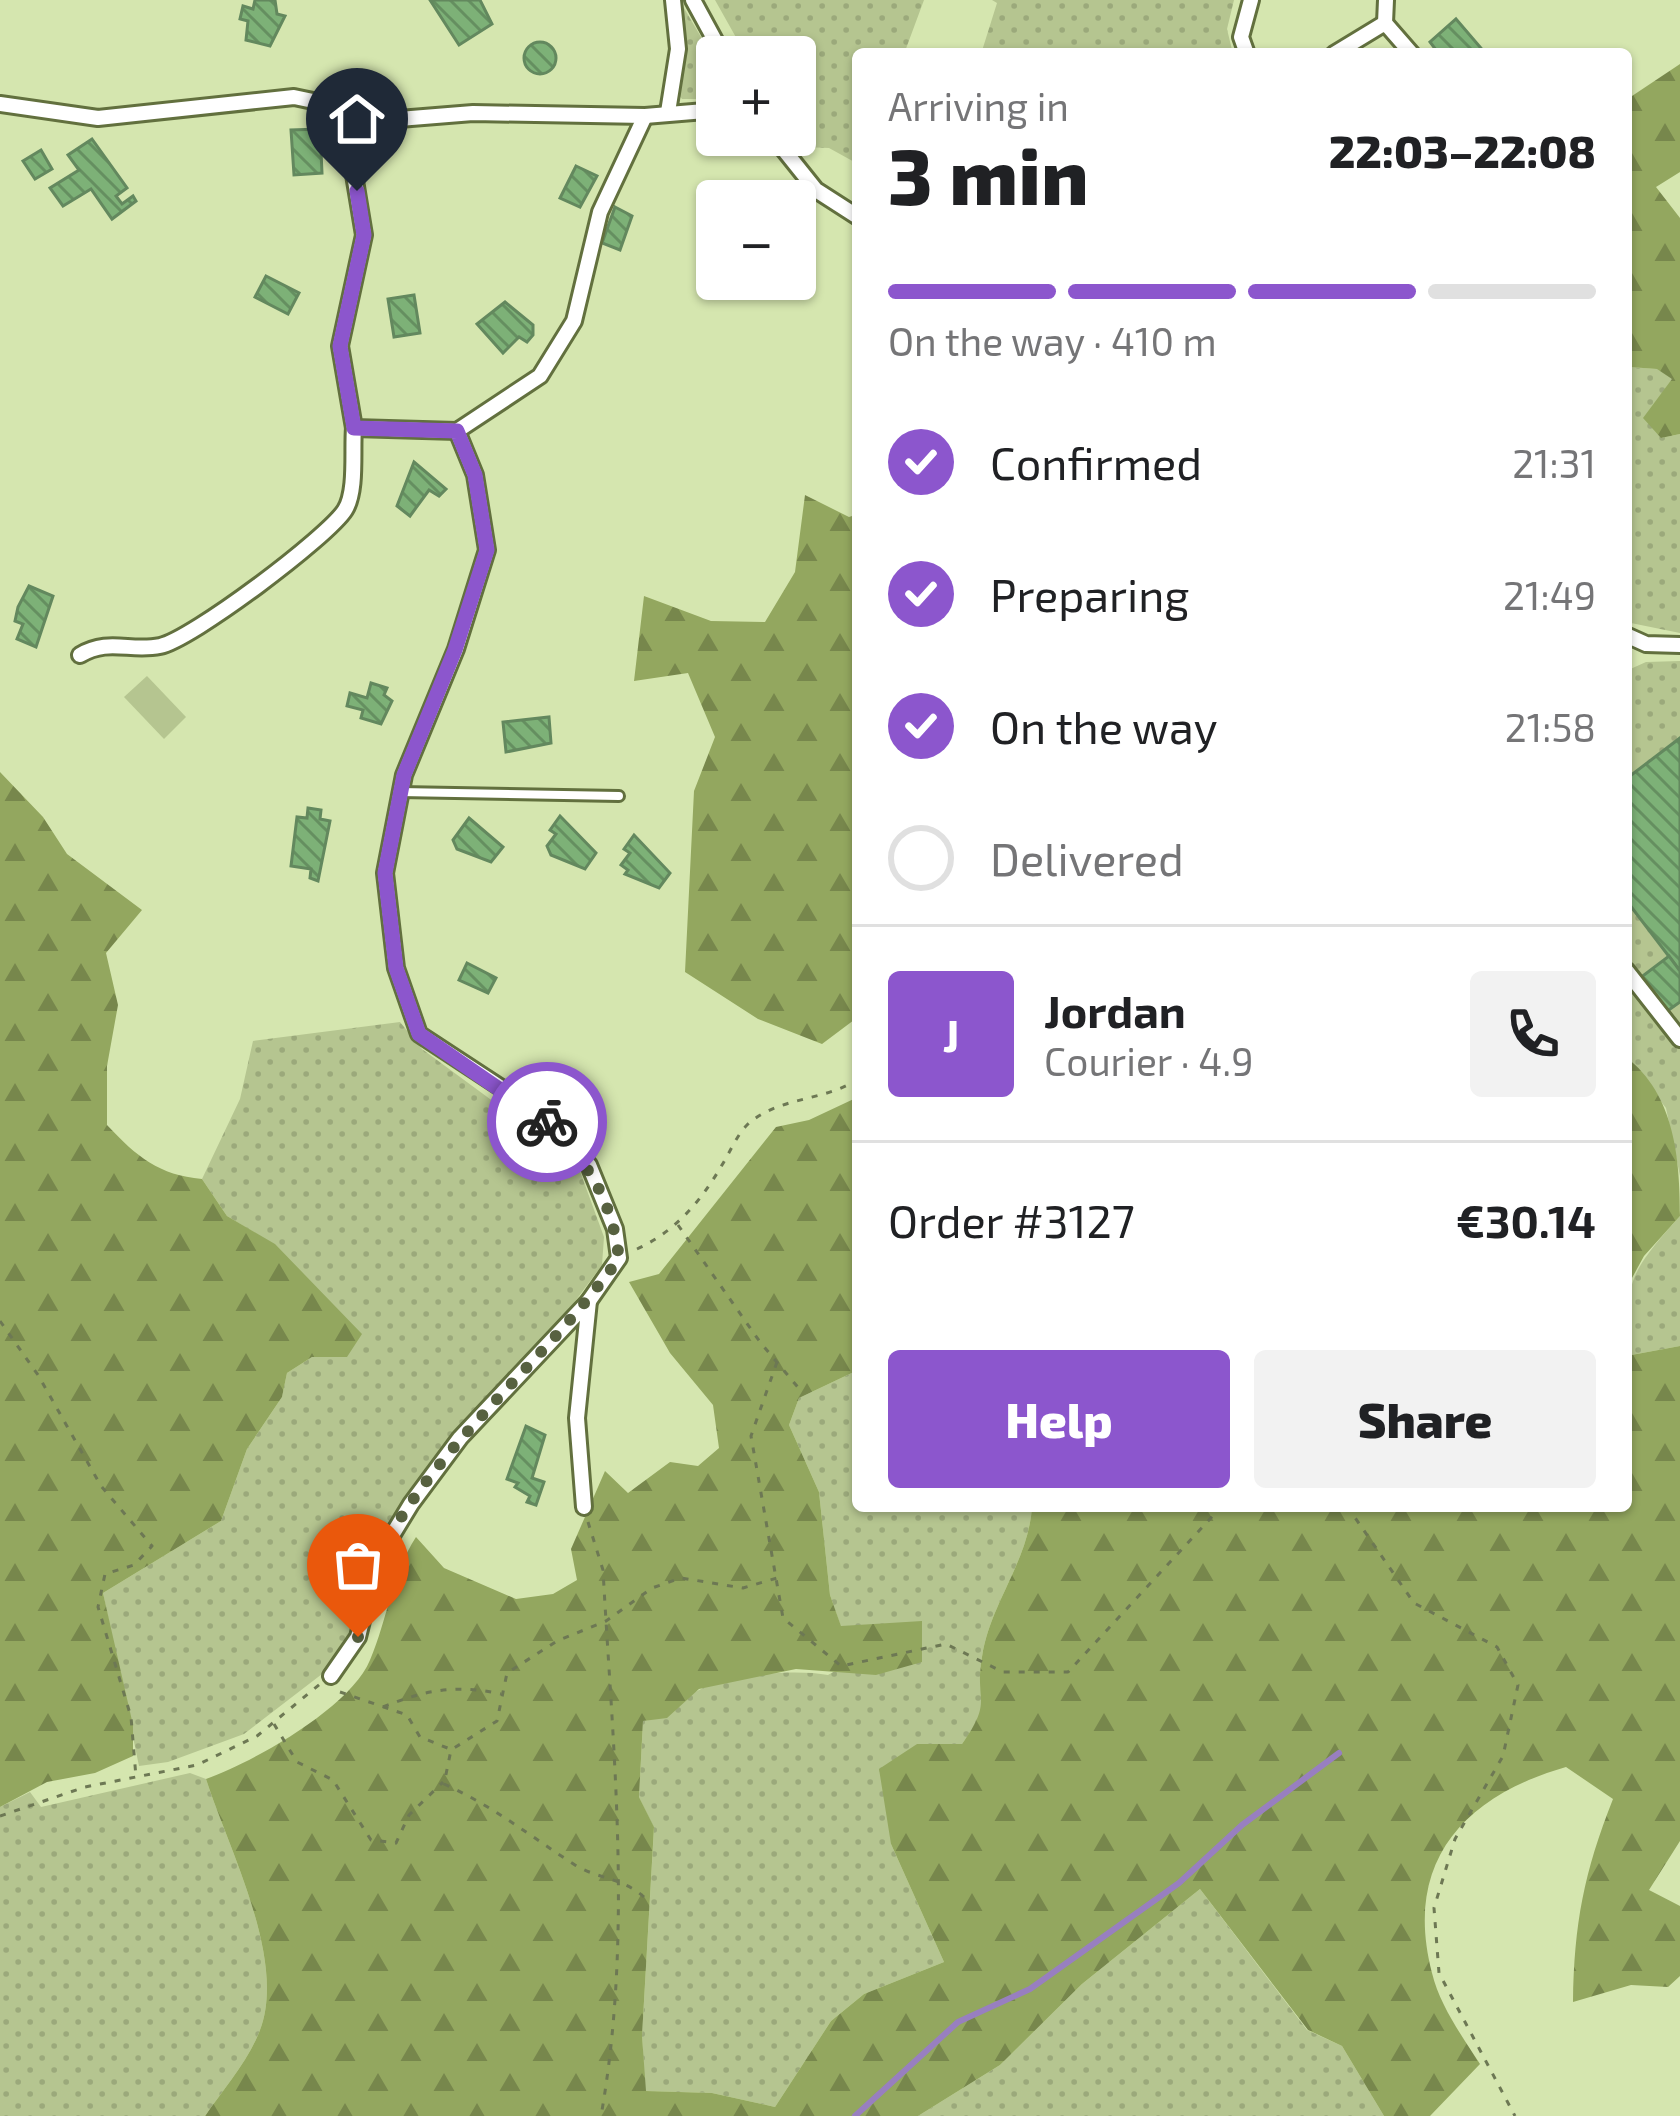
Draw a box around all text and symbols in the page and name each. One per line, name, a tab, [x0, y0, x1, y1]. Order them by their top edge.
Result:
map controls	[696, 36, 816, 300]
button: +	[696, 36, 816, 156]
pin	[306, 68, 408, 191]
text: Arriving in	[888, 82, 1069, 129]
icon: home	[324, 86, 390, 152]
text: 22:03–22:08	[1329, 123, 1596, 177]
text: 3 min	[888, 127, 1089, 221]
button: −	[696, 180, 816, 300]
text: On the way · 410 m	[888, 317, 1217, 364]
icon: check	[888, 429, 954, 495]
text: Confirmed	[990, 435, 1202, 489]
text: 21:31	[1512, 439, 1596, 486]
icon: check	[888, 561, 954, 627]
text: Preparing	[990, 567, 1189, 621]
text: 21:49	[1503, 571, 1596, 618]
icon: check	[888, 693, 954, 759]
text: On the way	[990, 699, 1217, 753]
text: 21:58	[1505, 703, 1596, 750]
text: Delivered	[990, 831, 1184, 885]
button: phone	[1470, 971, 1596, 1097]
text: Jordan	[1044, 983, 1186, 1037]
text: J	[943, 1007, 959, 1061]
text: Courier · 4.9	[1044, 1037, 1254, 1084]
courier	[487, 1062, 607, 1182]
icon: bike	[514, 1089, 580, 1155]
text: Order #3127	[888, 1193, 1135, 1247]
text: €30.14	[1456, 1193, 1596, 1247]
button: Help	[888, 1350, 1230, 1488]
button: Share	[1254, 1350, 1596, 1488]
pin	[307, 1514, 409, 1637]
icon: bag	[325, 1532, 391, 1598]

